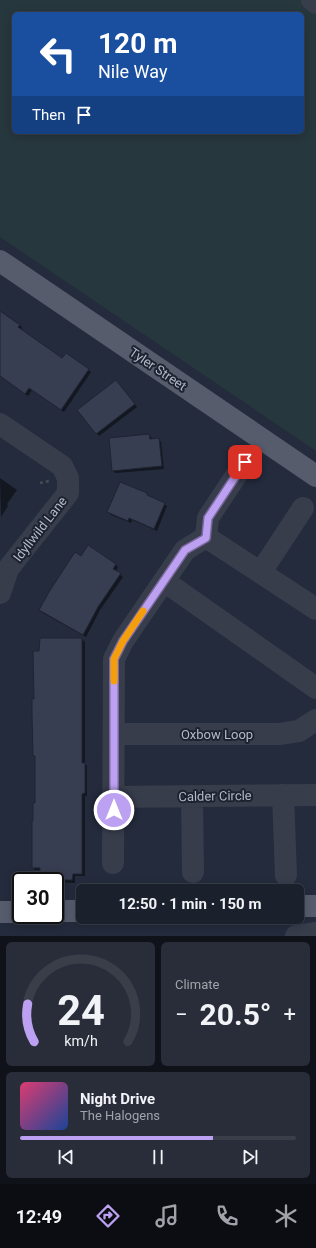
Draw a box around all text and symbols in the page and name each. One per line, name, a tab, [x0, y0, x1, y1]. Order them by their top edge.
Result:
text: 120 m	[98, 27, 177, 60]
icon: left	[32, 28, 84, 80]
text: Nile Way	[98, 61, 167, 82]
icon: arrive	[73, 104, 95, 126]
text: Then	[32, 106, 65, 124]
street label: Tyler Street	[127, 344, 189, 394]
pin	[228, 445, 262, 479]
icon: arrive	[234, 451, 256, 473]
street label: Idyllwild Lane	[10, 494, 70, 564]
street label: Oxbow Loop	[181, 727, 253, 742]
street label: Calder Circle	[178, 788, 252, 804]
position arrow	[93, 789, 135, 831]
speed limit sign: 30	[12, 872, 64, 924]
text: 12:50 · 1 min · 150 m	[119, 895, 261, 913]
text: Climate	[175, 977, 219, 992]
text: 24	[57, 986, 104, 1035]
text: 20.5°	[200, 997, 272, 1032]
text: −	[175, 1002, 188, 1027]
text: +	[284, 1002, 296, 1027]
text: km/h	[64, 1033, 97, 1049]
text: Night Drive	[80, 1090, 155, 1108]
text: The Halogens	[80, 1108, 160, 1123]
icon: previous	[55, 1146, 77, 1168]
icon: pause	[147, 1146, 169, 1168]
icon: next	[239, 1146, 261, 1168]
icon: directions	[94, 1202, 122, 1230]
icon: music	[153, 1202, 181, 1230]
icon: phone	[213, 1202, 241, 1230]
icon: climate	[272, 1202, 300, 1230]
text: 12:49	[16, 1206, 62, 1227]

